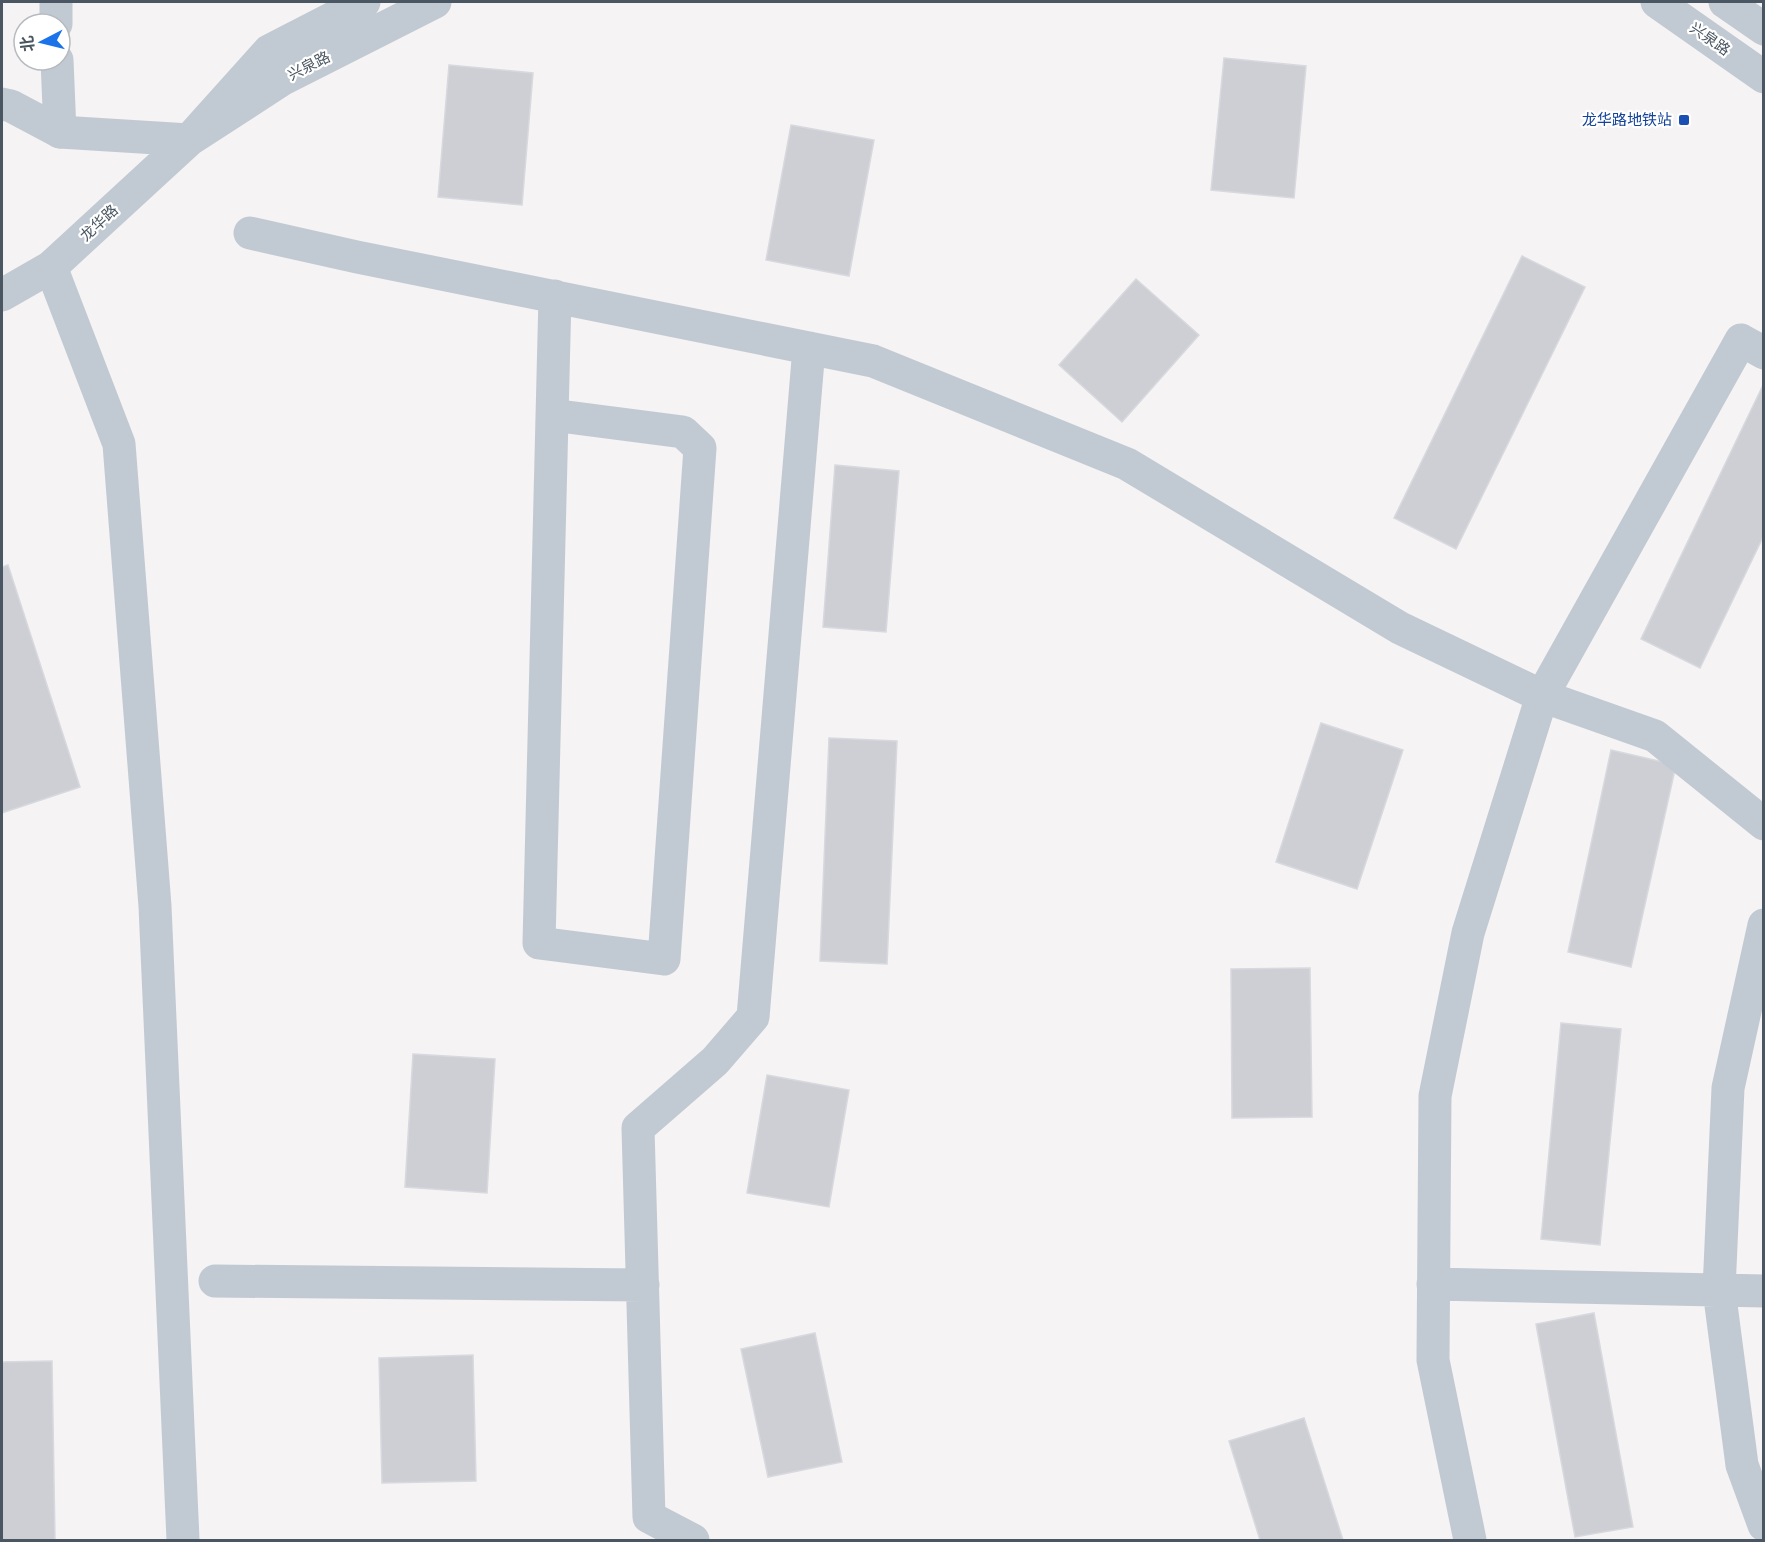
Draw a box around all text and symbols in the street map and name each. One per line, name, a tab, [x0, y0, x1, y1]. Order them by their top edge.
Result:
north arrow	[12, 12, 72, 72]
street label: 兴泉路	[1686, 19, 1734, 59]
text: 北	[17, 35, 38, 53]
street label: 兴泉路	[285, 48, 333, 84]
place label: 龙华路地铁站	[1582, 111, 1672, 129]
marker: 龙华路地铁站	[1677, 113, 1691, 127]
street label: 龙华路	[76, 201, 122, 245]

